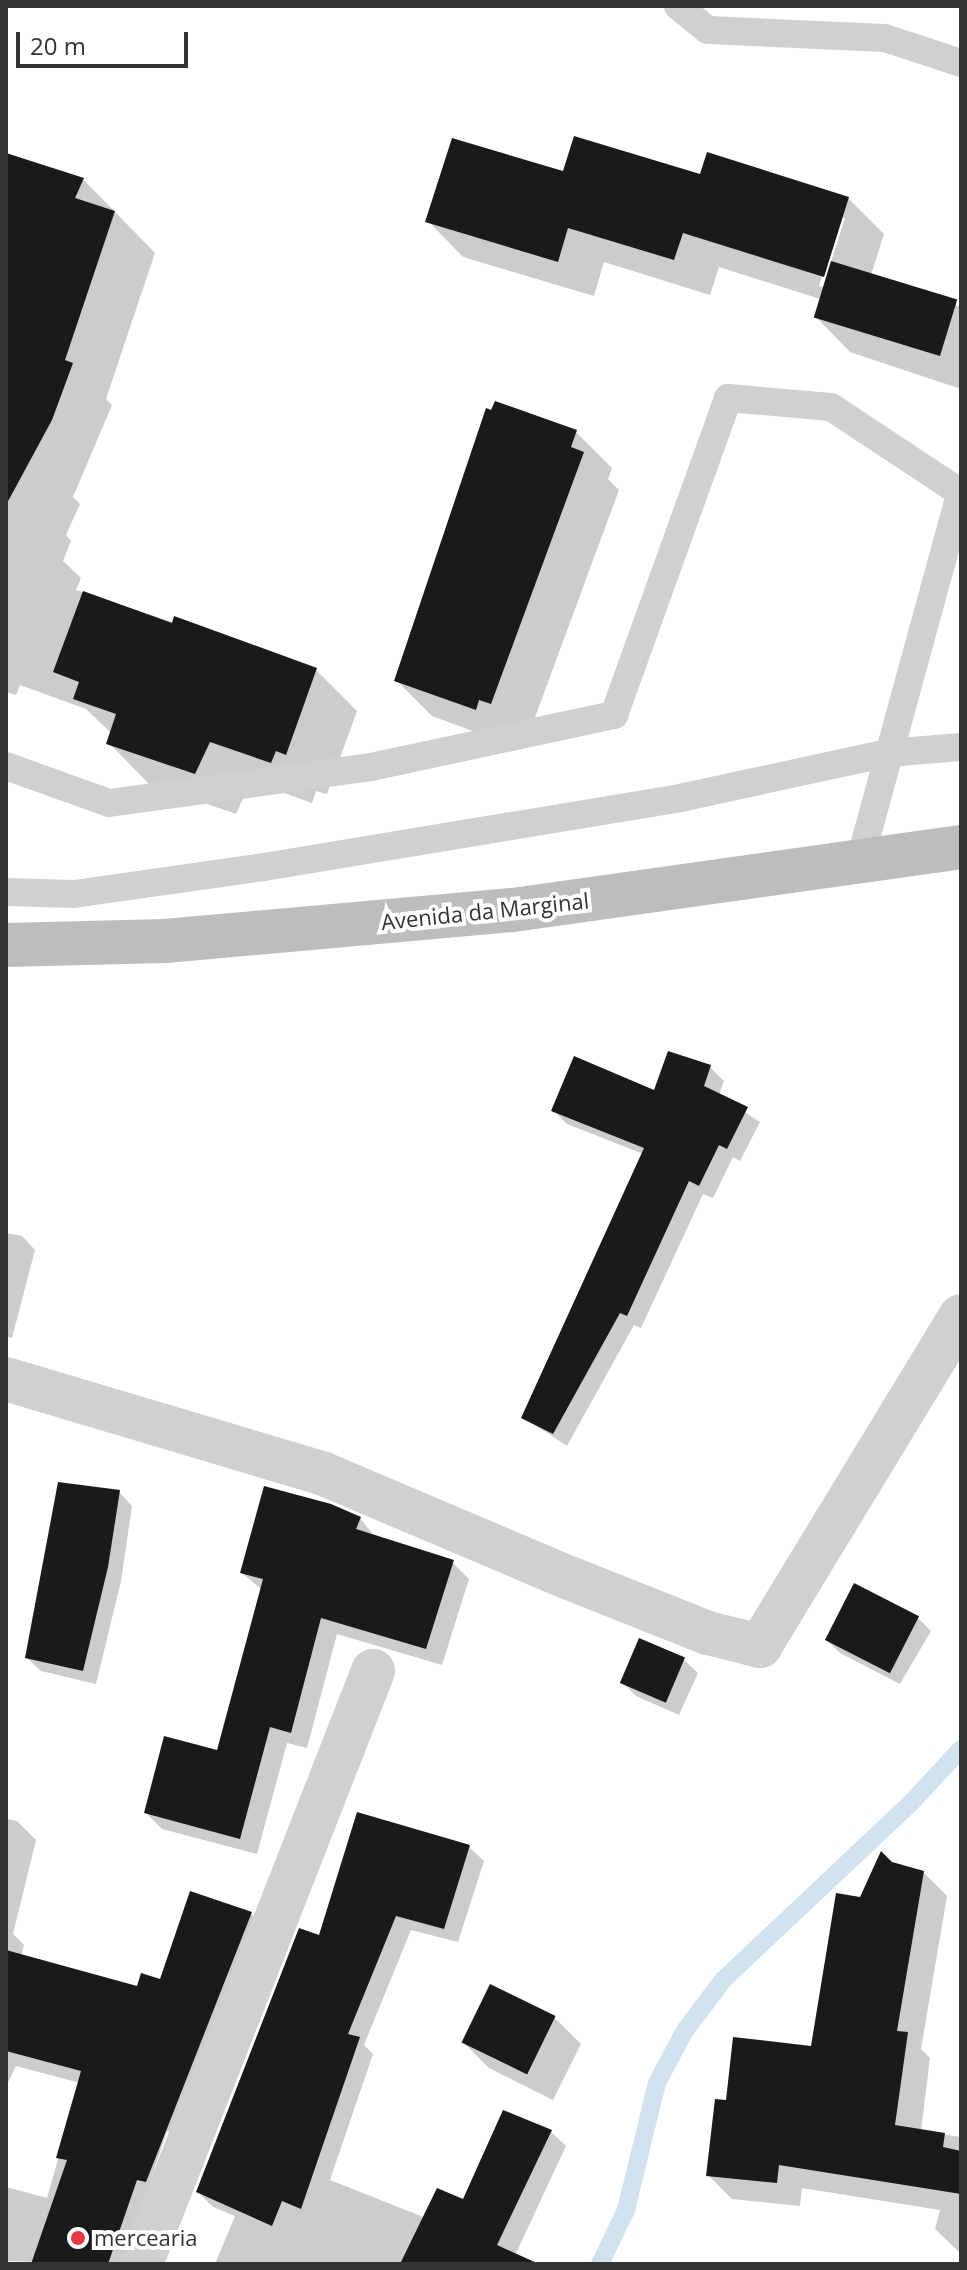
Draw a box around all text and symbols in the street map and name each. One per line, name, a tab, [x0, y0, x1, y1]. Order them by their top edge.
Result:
scale bar	[20, 16, 192, 66]
text: 20 m	[30, 29, 86, 62]
street label: Avenida da Marginal	[380, 887, 590, 935]
place label: mercearia	[94, 2225, 198, 2251]
marker: mercearia	[69, 2229, 87, 2247]

